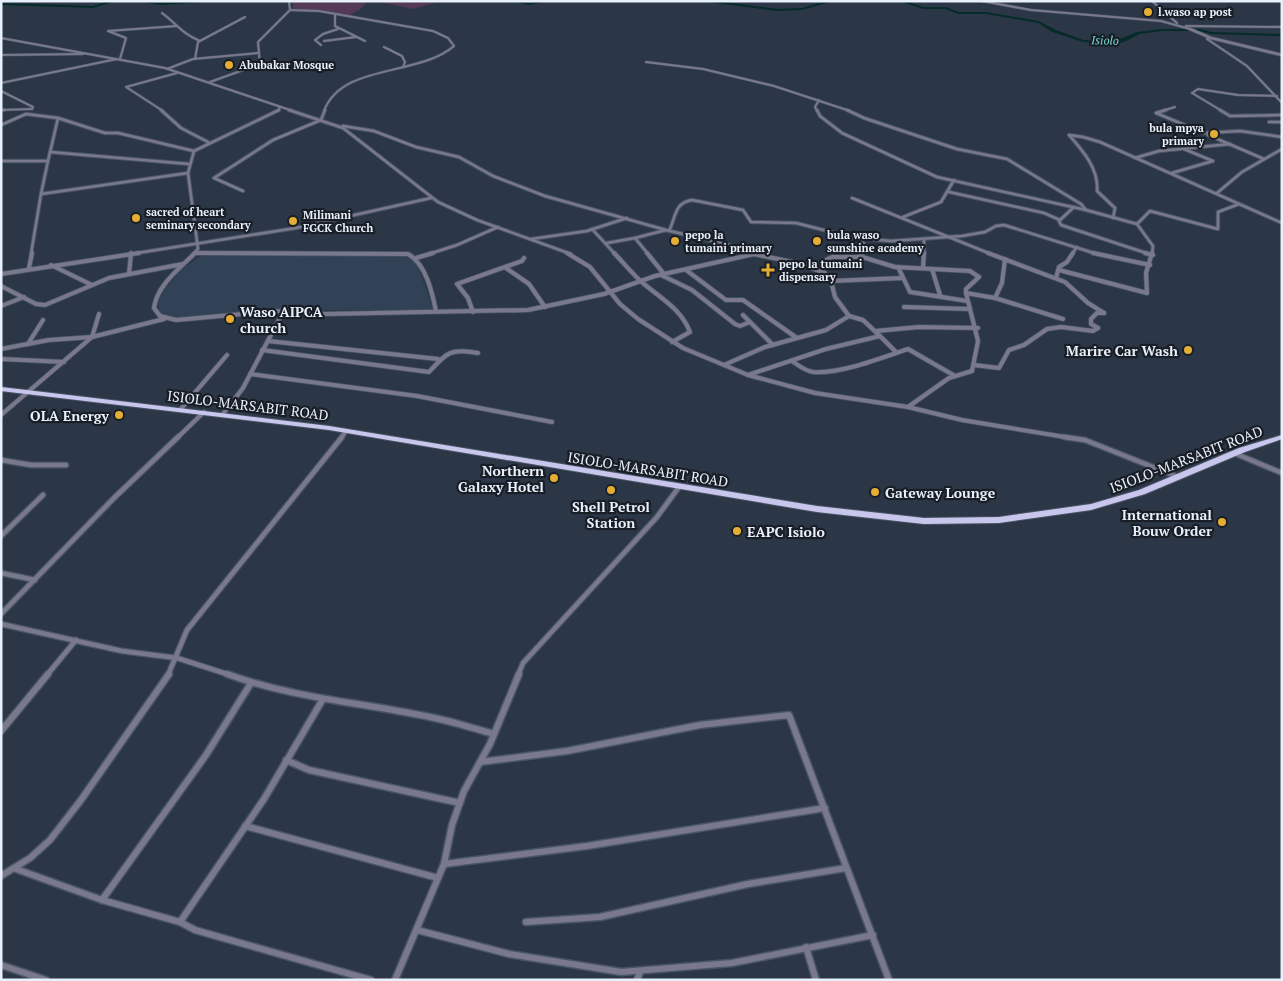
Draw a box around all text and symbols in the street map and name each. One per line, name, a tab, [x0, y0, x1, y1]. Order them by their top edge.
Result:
place label: l.waso ap post	[1158, 5, 1233, 19]
marker: l.waso ap post	[1142, 6, 1154, 18]
water label: Isiolo	[1090, 32, 1119, 48]
place label: Abubakar Mosque	[239, 58, 334, 72]
marker: Abubakar Mosque	[223, 59, 235, 71]
place label: bula mpya primary	[1148, 121, 1204, 148]
marker: bula mpya primary	[1208, 128, 1220, 140]
place label: sacred of heart seminary secondary	[146, 205, 251, 232]
place label: Milimani FGCK Church	[303, 208, 373, 235]
marker: sacred of heart seminary secondary	[130, 212, 142, 224]
marker: Milimani FGCK Church	[287, 215, 299, 227]
place label: pepo la tumaini primary	[685, 228, 772, 255]
place label: bula waso sunshine academy	[826, 228, 924, 255]
marker: pepo la tumaini primary	[669, 235, 681, 247]
marker: bula waso sunshine academy	[811, 235, 823, 247]
place label: pepo la tumaini dispensary	[779, 257, 863, 284]
marker: pepo la tumaini dispensary	[761, 263, 775, 277]
place label: Waso AIPCA church	[240, 302, 324, 337]
marker: Waso AIPCA church	[224, 313, 236, 325]
place label: Marire Car Wash	[1066, 341, 1178, 360]
marker: Marire Car Wash	[1182, 344, 1194, 356]
street label: ISIOLO-MARSABIT ROAD	[166, 386, 330, 424]
place label: OLA Energy	[30, 406, 110, 425]
marker: OLA Energy	[113, 409, 125, 421]
street label: ISIOLO-MARSABIT ROAD	[1107, 421, 1265, 497]
street label: ISIOLO-MARSABIT ROAD	[566, 447, 730, 491]
place label: Northern Galaxy Hotel	[458, 461, 544, 496]
marker: Northern Galaxy Hotel	[548, 472, 560, 484]
place label: Gateway Lounge	[885, 483, 996, 502]
marker: Shell Petrol Station	[605, 484, 617, 496]
marker: Gateway Lounge	[869, 486, 881, 498]
place label: Shell Petrol Station	[572, 497, 650, 532]
place label: International Bouw Order	[1122, 505, 1212, 540]
marker: International Bouw Order	[1216, 516, 1228, 528]
place label: EAPC Isiolo	[747, 522, 825, 541]
marker: EAPC Isiolo	[731, 525, 743, 537]

